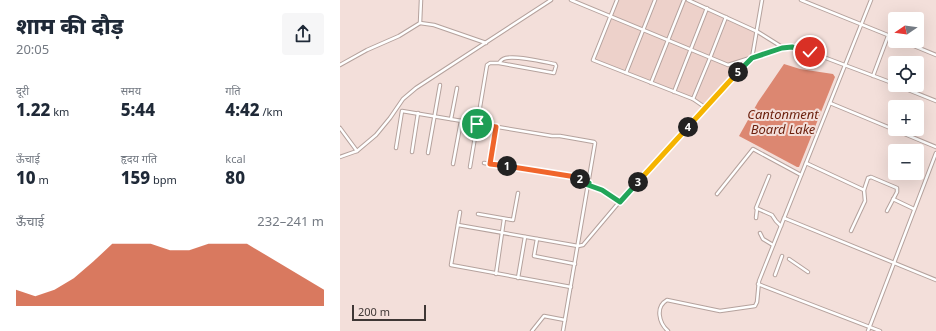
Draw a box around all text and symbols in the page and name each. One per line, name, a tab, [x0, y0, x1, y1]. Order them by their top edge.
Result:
text: शाम की दौड़	[16, 10, 123, 40]
north arrow	[888, 12, 924, 48]
map controls	[888, 12, 924, 180]
button: share	[282, 13, 324, 55]
pin	[793, 35, 827, 69]
text: 20:05	[16, 40, 49, 58]
icon: check	[799, 41, 821, 63]
button: locate	[888, 56, 924, 92]
pin: 5	[728, 62, 748, 82]
text: 5	[735, 64, 741, 79]
text: दूरी	[16, 83, 29, 98]
text: समय	[121, 83, 141, 98]
text: गति	[225, 83, 241, 98]
text: 1.22	[16, 98, 50, 121]
text: 5:44	[121, 98, 155, 121]
text: 4:42	[225, 98, 260, 121]
button: +	[888, 100, 924, 136]
text: km	[50, 104, 69, 119]
text: /km	[260, 104, 283, 119]
water label: Cantonment Board Lake	[747, 105, 819, 138]
pin	[460, 107, 494, 141]
icon: arrive	[466, 113, 488, 135]
pin: 4	[678, 117, 698, 137]
text: 4	[685, 119, 691, 134]
button: −	[888, 144, 924, 180]
text: ऊँचाई	[16, 151, 40, 166]
text: हृदय गति	[121, 151, 157, 166]
text: kcal	[225, 151, 246, 166]
pin: 1	[497, 156, 517, 176]
text: 1	[504, 158, 510, 173]
text: 10	[16, 166, 36, 189]
text: 159	[121, 166, 150, 189]
text: 80	[225, 166, 245, 189]
pin: 2	[570, 169, 590, 189]
text: 2	[577, 171, 583, 186]
text: m	[36, 172, 49, 187]
text: bpm	[150, 172, 177, 187]
pin: 3	[628, 172, 648, 192]
text: 3	[635, 174, 641, 189]
text: ऊँचाई	[16, 212, 44, 230]
text: 232–241 m	[257, 212, 324, 230]
scale bar	[352, 303, 426, 322]
text: 200 m	[358, 304, 390, 319]

